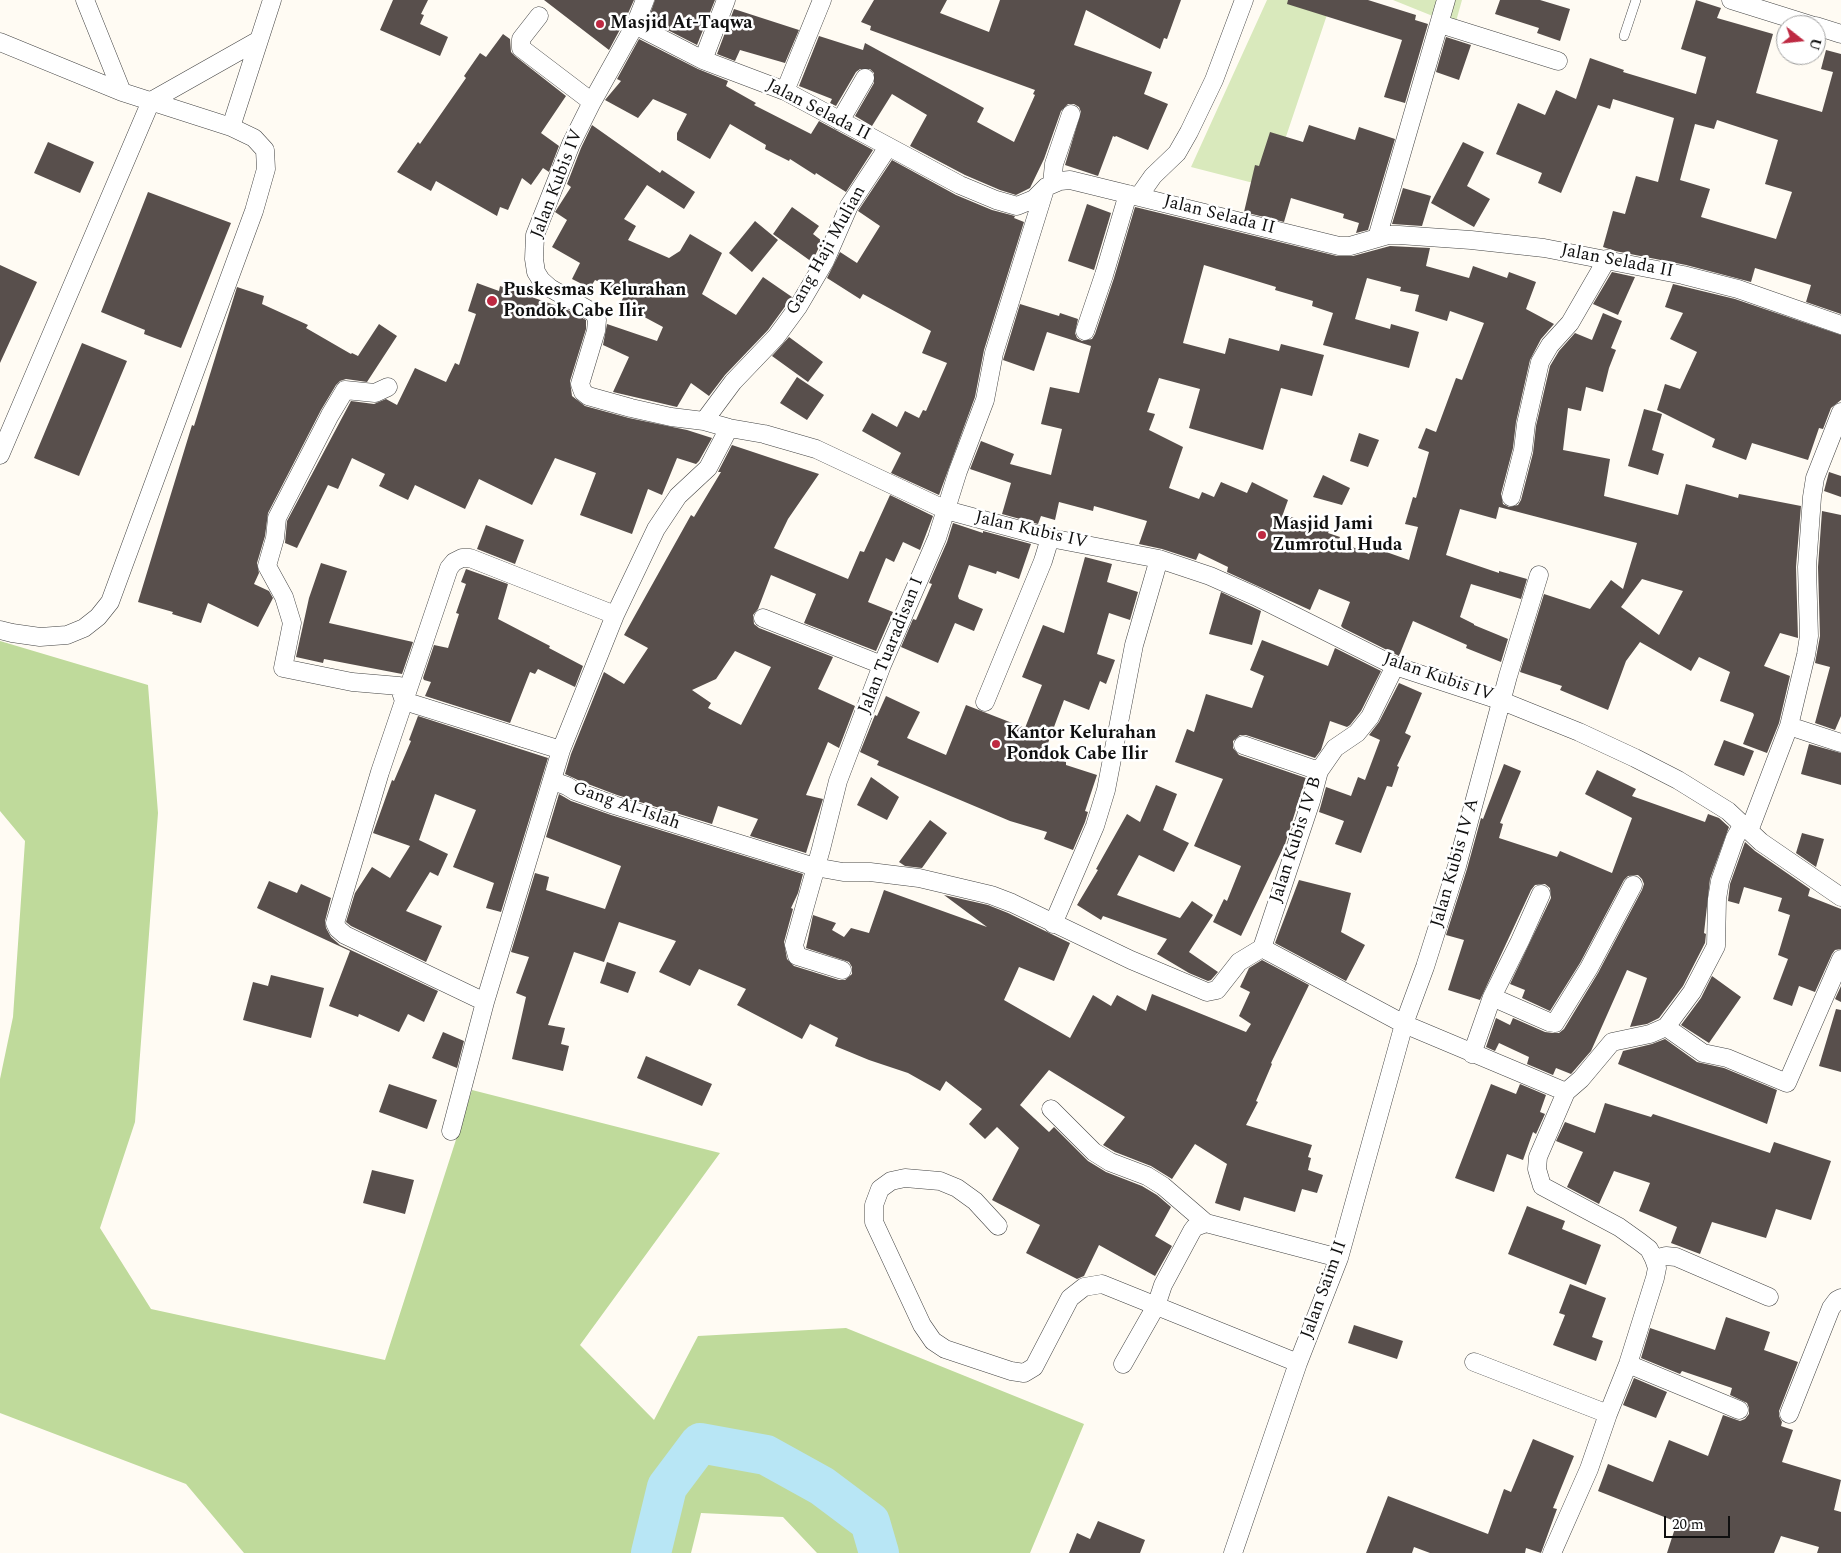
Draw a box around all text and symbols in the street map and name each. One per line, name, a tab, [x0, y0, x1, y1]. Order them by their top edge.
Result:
place label: Masjid At-Taqwa	[610, 13, 753, 35]
north arrow	[1776, 15, 1826, 65]
marker: Masjid At-Taqwa	[594, 18, 606, 30]
text: U	[1803, 35, 1827, 53]
street label: Jalan Selada II	[762, 75, 874, 147]
street label: Jalan Kubis IV	[527, 126, 589, 242]
street label: Gang Haji Mulian	[783, 183, 871, 319]
street label: Jalan Selada II	[1161, 192, 1277, 240]
street label: Jalan Selada II	[1559, 240, 1675, 284]
place label: Puskesmas Kelurahan Pondok Cabe Ilir	[503, 280, 686, 322]
marker: Puskesmas Kelurahan Pondok Cabe Ilir	[485, 294, 499, 308]
street label: Jalan Kubis IV	[972, 508, 1090, 554]
place label: Masjid Jami Zumrotul Huda	[1272, 514, 1402, 556]
marker: Masjid Jami Zumrotul Huda	[1256, 529, 1268, 541]
street label: Jalan Tuaradisan I	[855, 574, 929, 718]
street label: Jalan Kubis IV	[1380, 649, 1496, 707]
place label: Kantor Kelurahan Pondok Cabe Ilir	[1006, 723, 1156, 766]
marker: Kantor Kelurahan Pondok Cabe Ilir	[990, 738, 1002, 750]
street label: Jalan Kubis IV B	[1266, 774, 1328, 906]
street label: Gang Al-Islah	[570, 779, 682, 835]
street label: Jalan Kubis IV A	[1427, 796, 1485, 930]
street label: Jalan Saim II	[1297, 1238, 1353, 1342]
scale bar	[1666, 1506, 1732, 1538]
text: 20 m	[1672, 1513, 1704, 1536]

